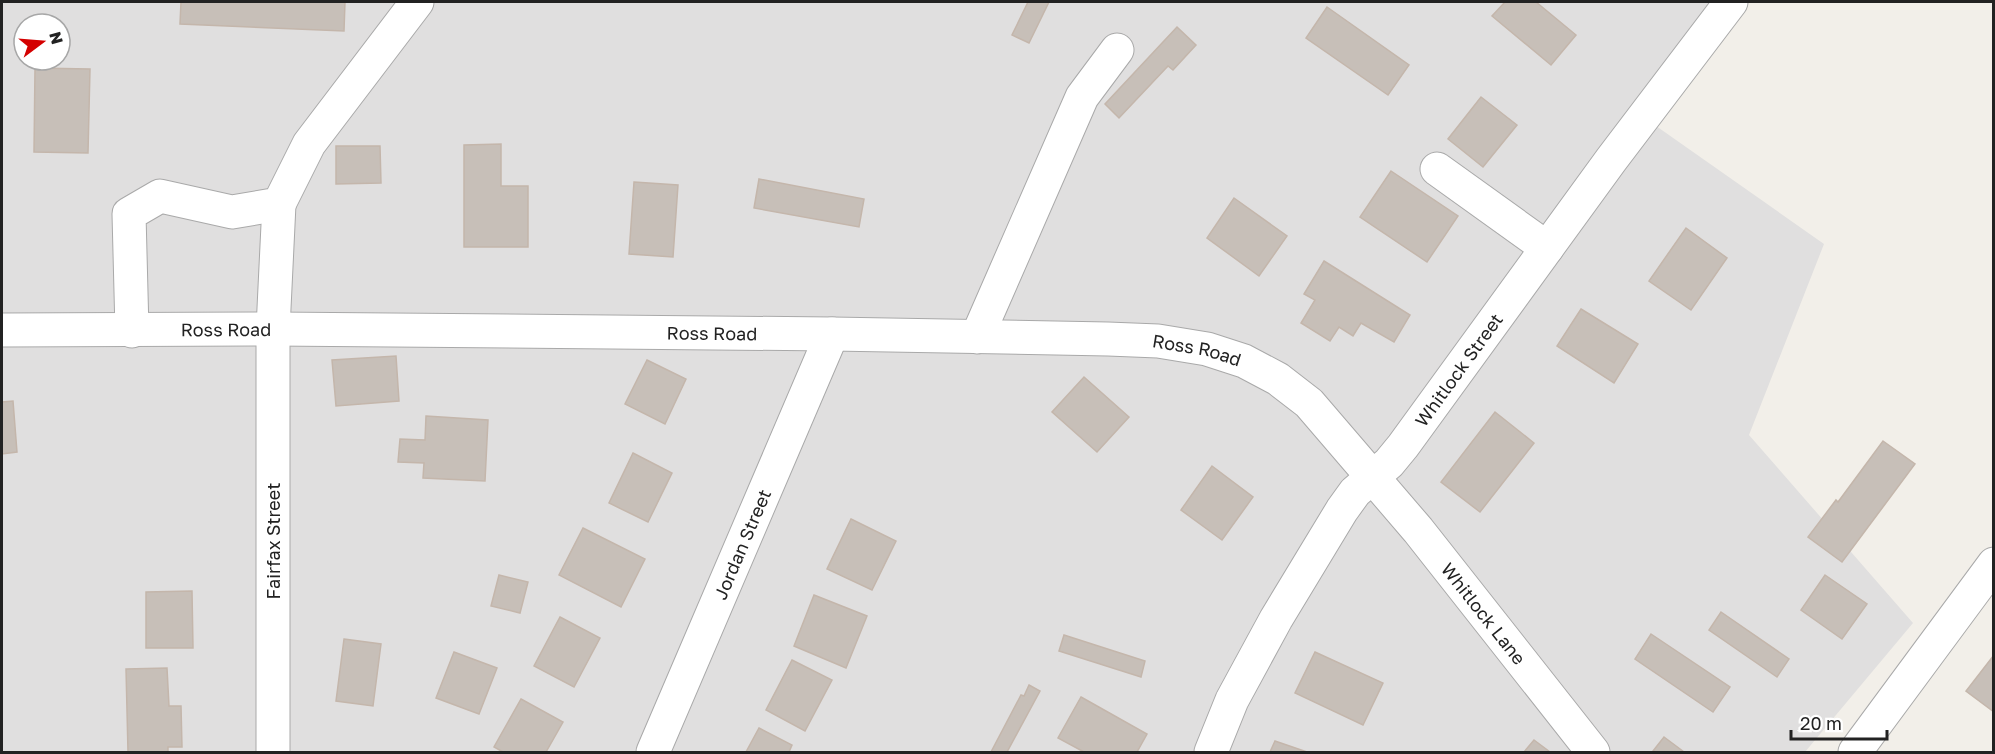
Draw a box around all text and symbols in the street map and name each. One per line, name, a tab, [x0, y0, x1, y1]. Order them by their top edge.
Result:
north arrow	[12, 12, 72, 72]
text: N	[45, 29, 68, 46]
street label: Whitlock Street	[1410, 309, 1507, 431]
street label: Ross Road	[181, 318, 271, 340]
street label: Ross Road	[667, 322, 757, 344]
street label: Ross Road	[1151, 329, 1244, 370]
street label: Fairfax Street	[262, 483, 284, 599]
street label: Jordan Street	[709, 486, 775, 603]
street label: Whitlock Lane	[1437, 558, 1531, 669]
scale bar	[1791, 703, 1887, 741]
text: 20 m	[1800, 712, 1842, 734]

